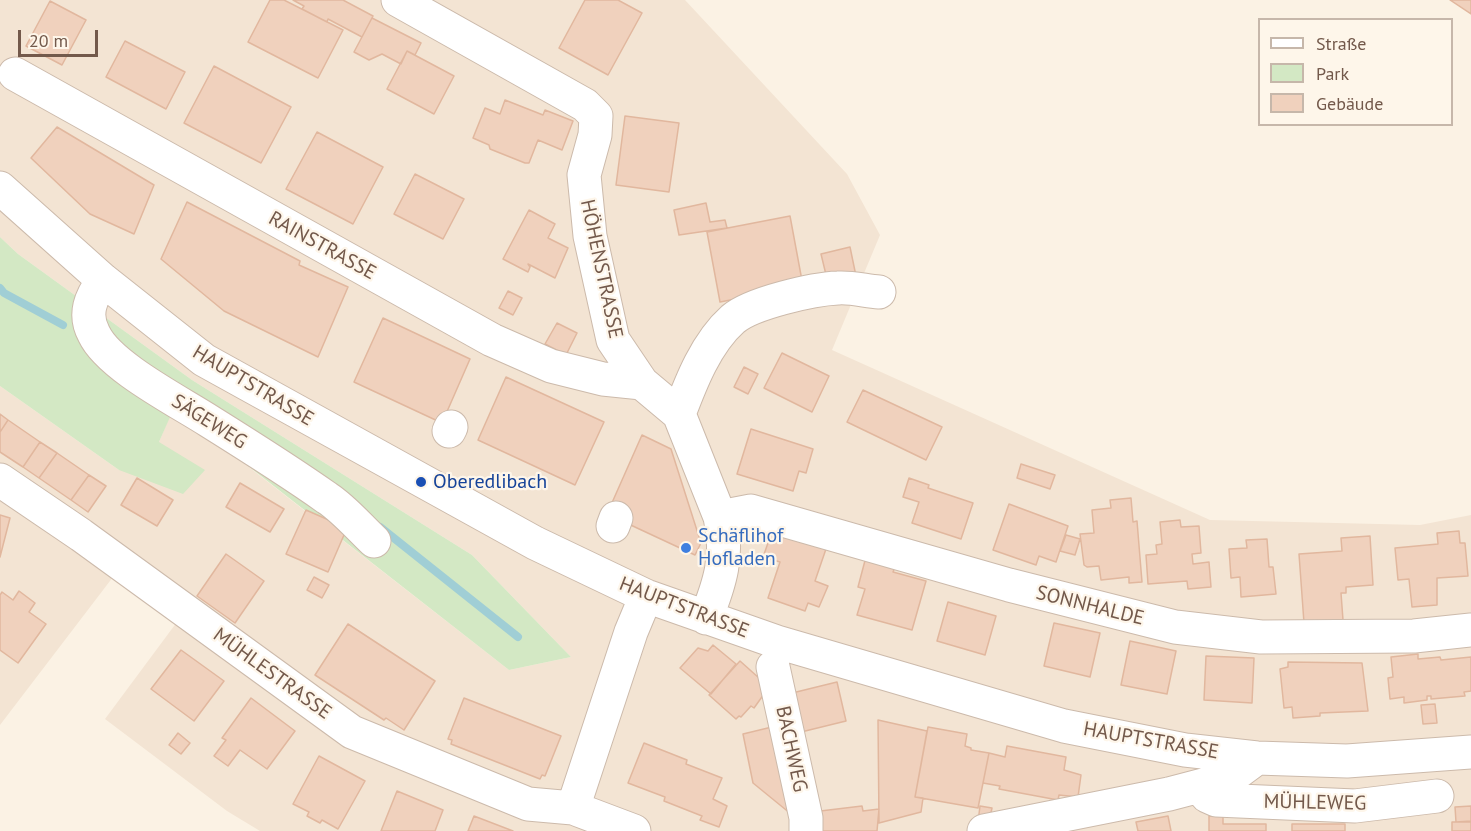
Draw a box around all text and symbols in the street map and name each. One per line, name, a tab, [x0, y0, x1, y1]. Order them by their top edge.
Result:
scale bar	[21, 18, 100, 56]
legend	[1258, 18, 1453, 126]
text: 20 m	[29, 29, 68, 52]
text: Straße	[1316, 32, 1367, 55]
text: Park	[1316, 62, 1349, 85]
text: Gebäude	[1316, 92, 1383, 115]
street label: HÖHENSTRASSE	[575, 197, 627, 341]
street label: RAINSTRASSE	[264, 207, 380, 285]
street label: HAUPTSTRASSE	[188, 340, 318, 432]
street label: SÄGEWEG	[167, 389, 251, 455]
place label: Oberedlibach	[433, 470, 547, 494]
marker: Oberedlibach	[414, 475, 428, 489]
place label: Schäflihof Hofladen	[698, 524, 783, 571]
marker: Schäflihof Hofladen	[679, 541, 693, 555]
street label: HAUPTSTRASSE	[616, 572, 752, 644]
street label: SONNHALDE	[1033, 581, 1147, 631]
street label: MÜHLESTRASSE	[208, 623, 336, 725]
street label: BACHWEG	[770, 704, 812, 794]
street label: HAUPTSTRASSE	[1082, 717, 1220, 765]
street label: MÜHLEWEG	[1263, 790, 1367, 816]

